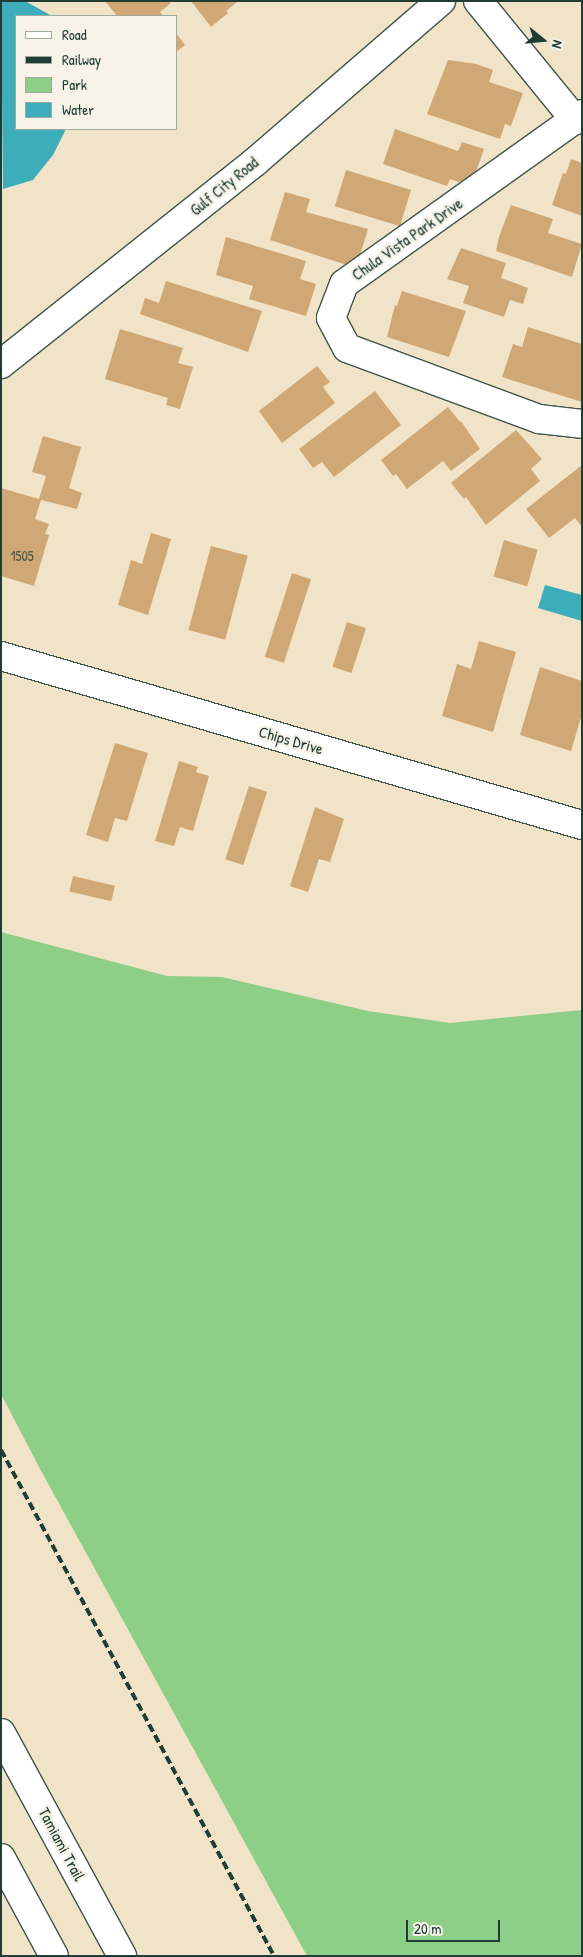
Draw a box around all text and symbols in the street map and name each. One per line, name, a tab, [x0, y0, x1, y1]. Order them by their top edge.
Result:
legend	[15, 15, 178, 130]
north arrow	[518, 15, 568, 65]
text: Road	[62, 24, 87, 45]
text: N	[548, 38, 568, 51]
text: Railway	[62, 49, 101, 70]
text: Park	[62, 74, 87, 95]
text: Water	[62, 99, 94, 120]
street label: Gulf City Road	[186, 153, 262, 219]
street label: Chula Vista Park Drive	[348, 194, 466, 284]
house number: 1505	[10, 548, 34, 564]
street label: Chips Drive	[257, 722, 325, 758]
street label: Tamiami Trail	[35, 1804, 89, 1884]
scale bar	[408, 1910, 502, 1942]
text: 20 m	[414, 1918, 441, 1939]

